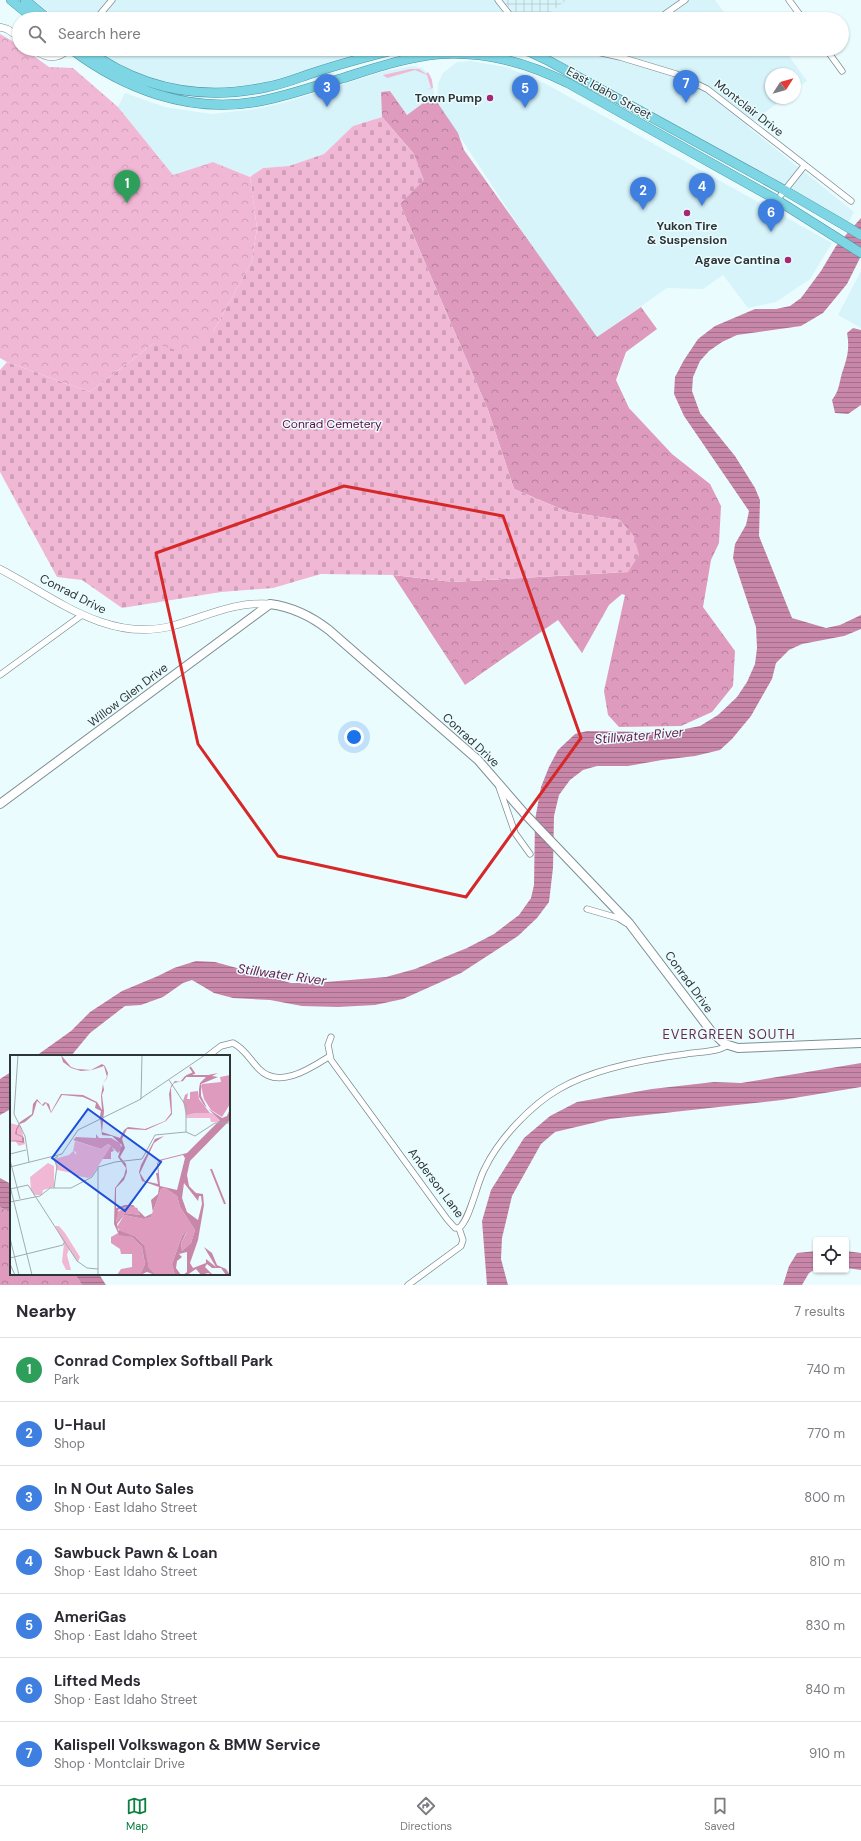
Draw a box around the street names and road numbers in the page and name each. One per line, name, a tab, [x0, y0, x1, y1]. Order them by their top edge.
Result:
street label: East Idaho Street	[564, 63, 655, 123]
street label: Montclair Drive	[711, 76, 787, 140]
street label: Conrad Drive	[37, 570, 109, 618]
street label: Willow Glen Drive	[85, 660, 171, 730]
street label: Conrad Drive	[439, 709, 503, 771]
street label: Conrad Drive	[661, 948, 717, 1016]
street label: Anderson Lane	[405, 1145, 468, 1221]

